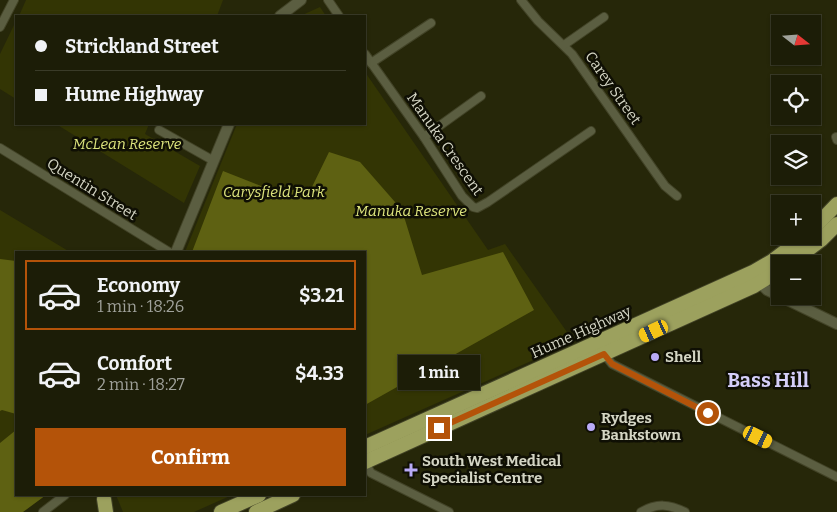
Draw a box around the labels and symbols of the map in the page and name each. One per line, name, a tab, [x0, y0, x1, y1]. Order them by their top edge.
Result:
north arrow	[771, 15, 821, 65]
street label: Carey Street	[581, 48, 645, 128]
street label: Manuka Crescent	[403, 89, 487, 199]
park label: McLean Reserve	[73, 135, 182, 153]
street label: Quentin Street	[44, 154, 141, 224]
park label: Carysfield Park	[223, 183, 326, 201]
park label: Manuka Reserve	[355, 202, 467, 220]
street label: Hume Highway	[528, 302, 634, 362]
car	[637, 318, 670, 344]
place label: Shell	[665, 348, 701, 366]
marker: Shell	[649, 351, 661, 363]
callout: 1 min	[398, 356, 480, 390]
district label: Bass Hill	[727, 368, 809, 392]
route start	[697, 402, 719, 424]
place label: Rydges Bankstown	[601, 409, 681, 444]
route end	[428, 417, 450, 439]
marker: Rydges Bankstown	[585, 421, 597, 433]
car	[741, 424, 774, 450]
place label: South West Medical Specialist Centre	[422, 452, 562, 487]
marker: South West Medical Specialist Centre	[404, 463, 418, 477]

